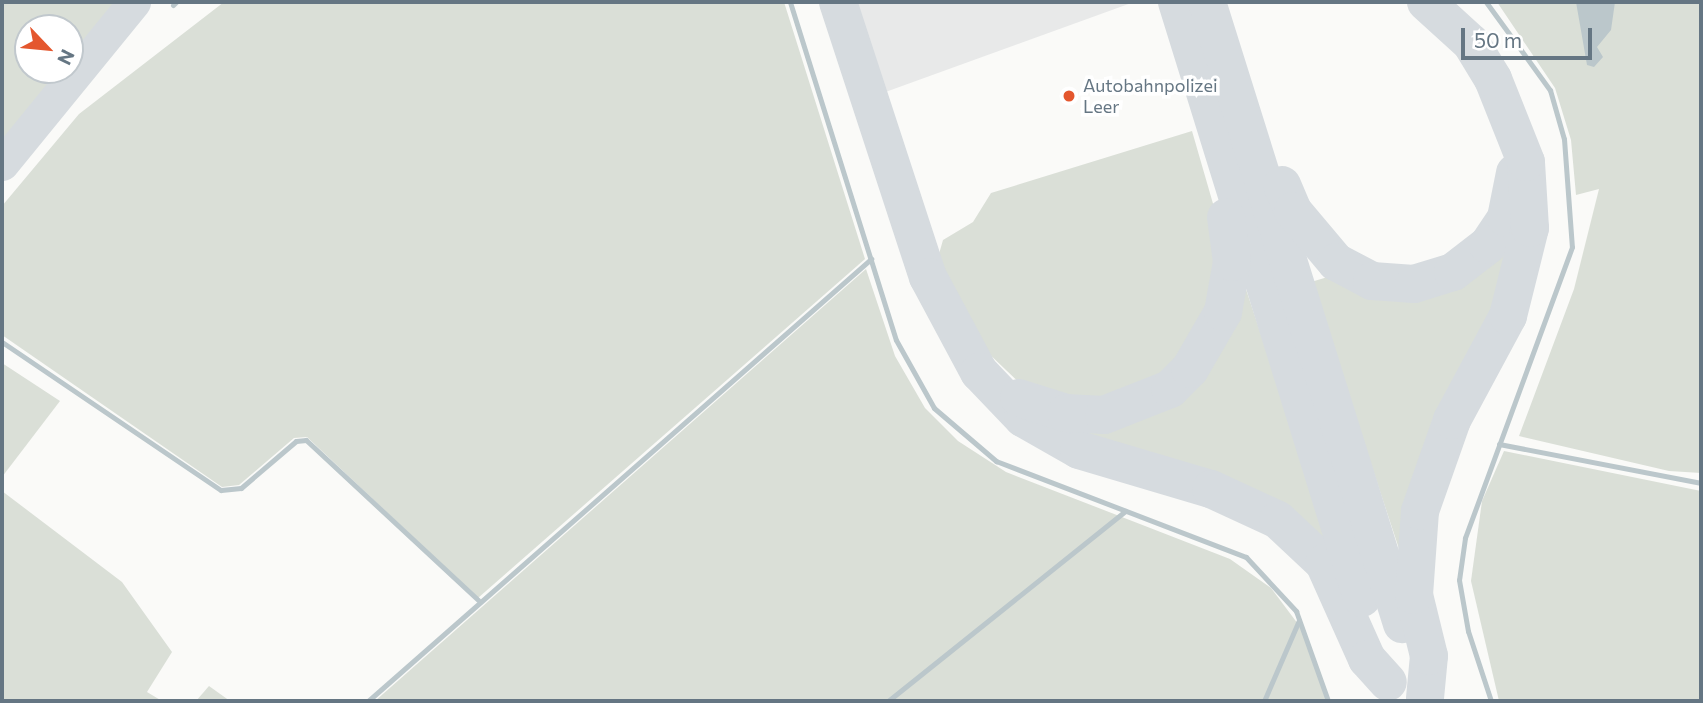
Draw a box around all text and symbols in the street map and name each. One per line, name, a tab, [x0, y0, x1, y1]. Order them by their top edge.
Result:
north arrow	[14, 14, 84, 84]
scale bar	[1465, 14, 1596, 58]
text: 50 m	[1474, 27, 1522, 52]
text: N	[53, 46, 80, 69]
place label: Autobahnpolizei Leer	[1083, 75, 1218, 118]
marker: Autobahnpolizei Leer	[1061, 88, 1077, 104]

